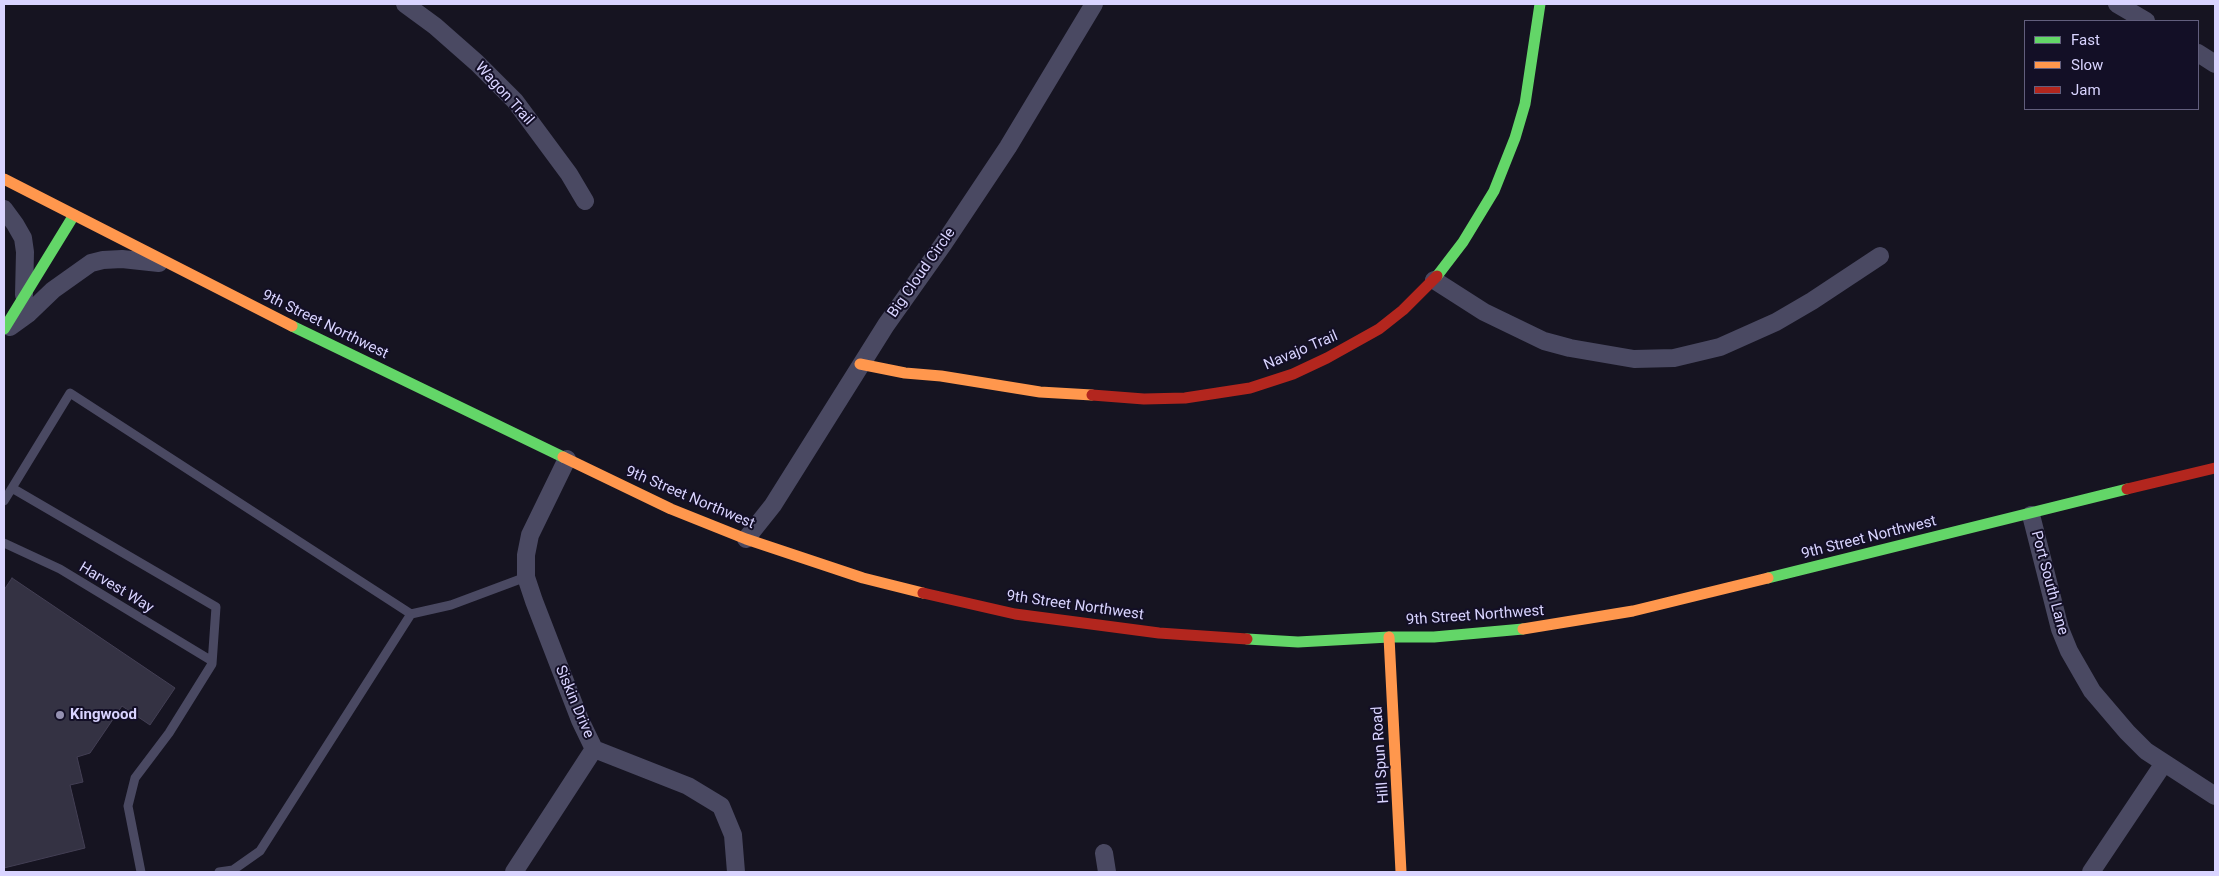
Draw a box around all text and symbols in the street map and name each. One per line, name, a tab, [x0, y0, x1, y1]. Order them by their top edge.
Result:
legend	[2024, 20, 2199, 110]
text: Fast	[2071, 31, 2100, 49]
text: Slow	[2071, 56, 2103, 74]
street label: Wagon Trail	[471, 59, 537, 129]
text: Jam	[2071, 81, 2101, 99]
street label: Big Cloud Circle	[884, 225, 960, 321]
street label: 9th Street Northwest	[259, 287, 391, 363]
street label: Navajo Trail	[1261, 327, 1341, 375]
street label: 9th Street Northwest	[623, 463, 757, 533]
street label: 9th Street Northwest	[1800, 513, 1938, 563]
street label: Port South Lane	[2026, 529, 2072, 637]
street label: Harvest Way	[75, 559, 157, 617]
street label: 9th Street Northwest	[1005, 587, 1145, 625]
street label: 9th Street Northwest	[1405, 602, 1545, 630]
street label: Siskin Drive	[551, 663, 597, 741]
place label: Kingwood	[70, 706, 137, 724]
street label: Hill Spun Road	[1369, 706, 1393, 804]
marker: Kingwood	[54, 709, 66, 721]

